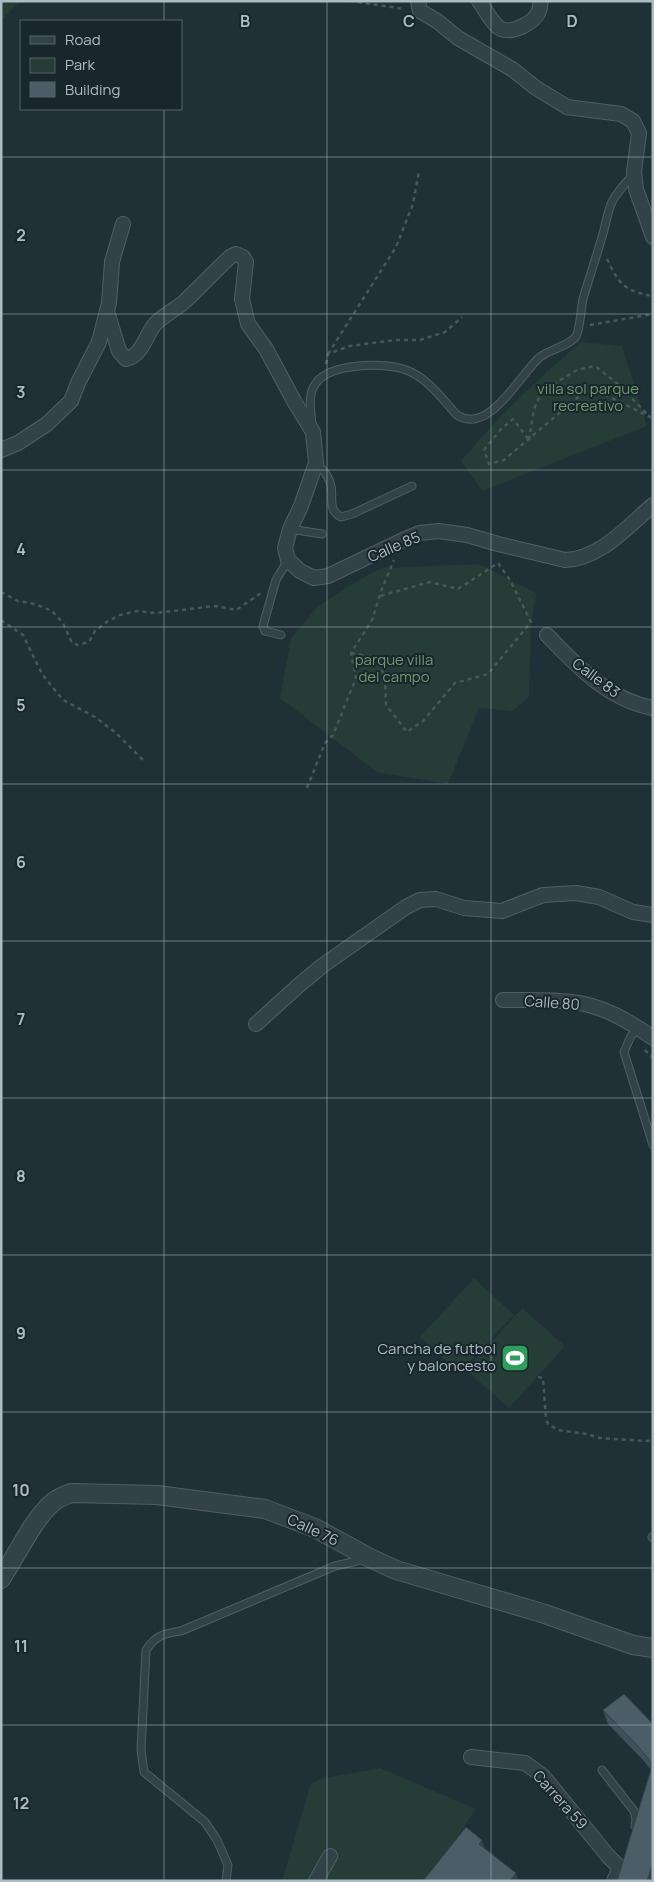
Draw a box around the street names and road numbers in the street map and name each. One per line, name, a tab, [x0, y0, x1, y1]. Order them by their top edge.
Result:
street label: Calle 85	[364, 526, 423, 567]
street label: Calle 83	[568, 653, 625, 702]
street label: Calle 80	[524, 990, 581, 1015]
street label: Calle 76	[284, 1508, 342, 1551]
street label: Carrera 59	[528, 1766, 593, 1834]

